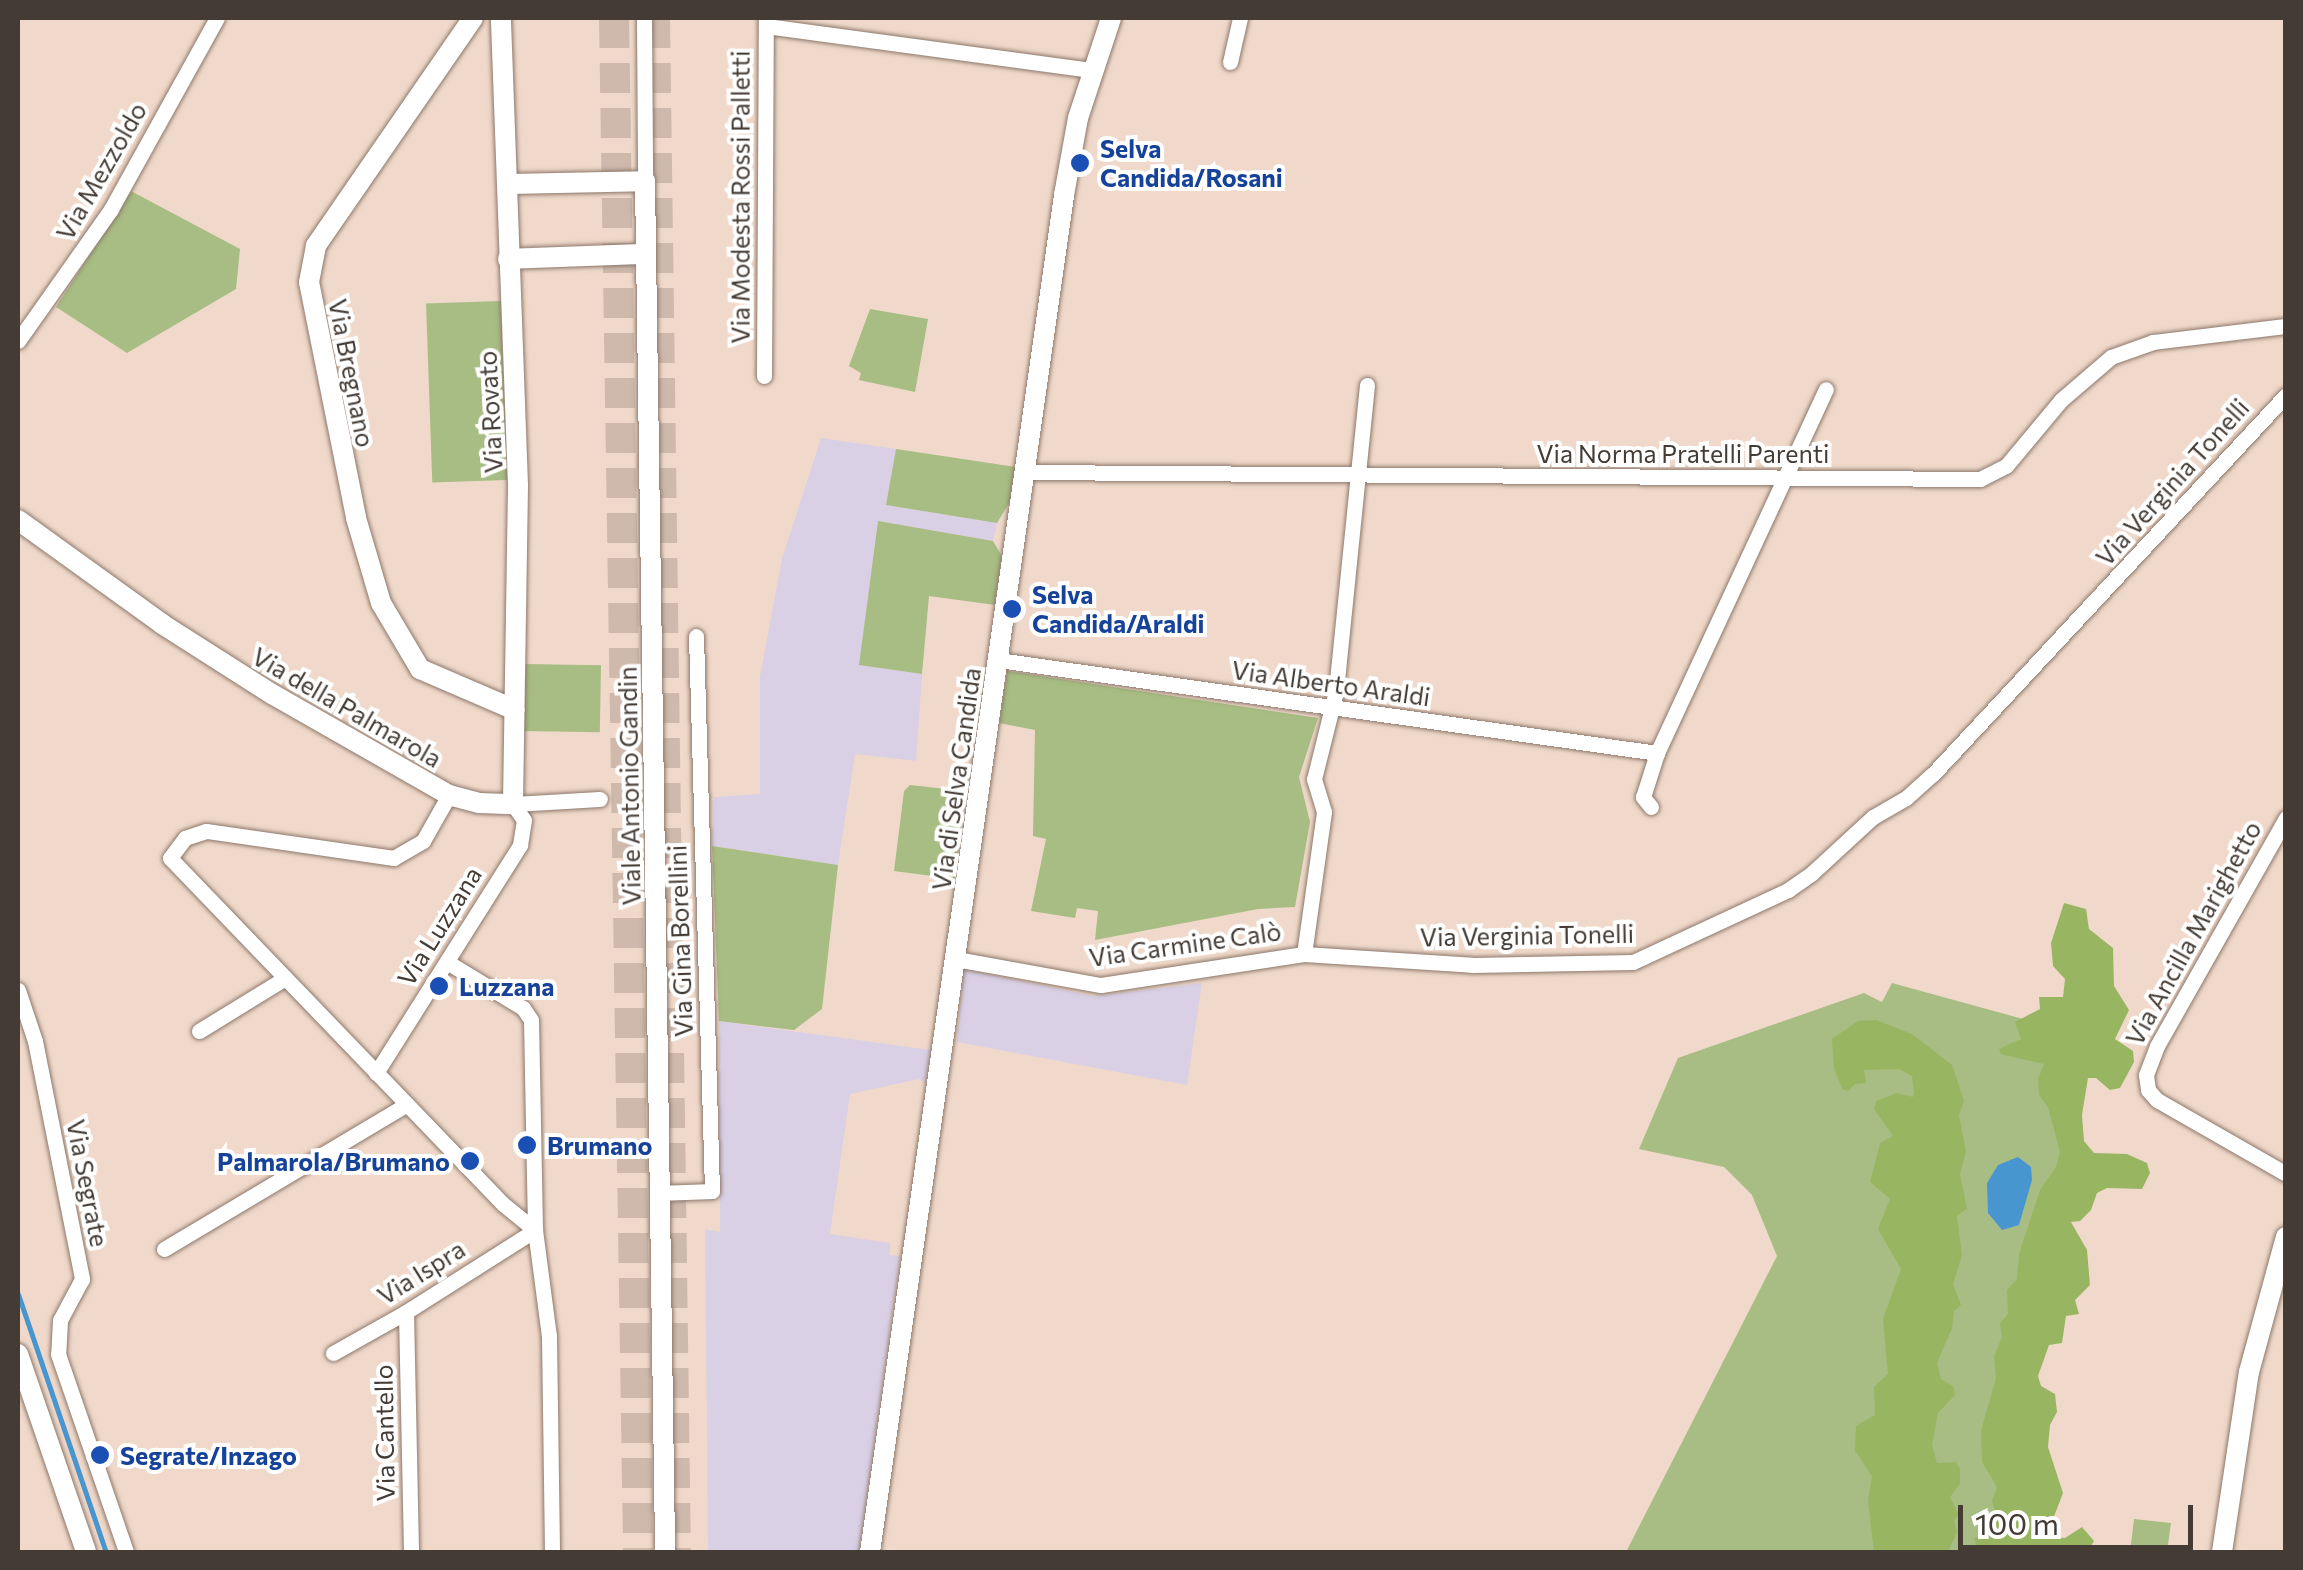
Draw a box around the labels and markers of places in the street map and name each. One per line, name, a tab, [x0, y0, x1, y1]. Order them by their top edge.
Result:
place label: Selva Candida/Rosani	[1100, 134, 1283, 193]
marker: Selva Candida/Rosani	[1069, 152, 1091, 174]
place label: Selva Candida/Araldi	[1032, 580, 1204, 639]
marker: Selva Candida/Araldi	[1001, 598, 1023, 620]
place label: Luzzana	[459, 971, 554, 1001]
marker: Luzzana	[428, 975, 450, 997]
place label: Brumano	[547, 1130, 653, 1160]
marker: Brumano	[516, 1134, 538, 1156]
place label: Palmarola/Brumano	[217, 1146, 450, 1176]
marker: Palmarola/Brumano	[459, 1150, 481, 1172]
place label: Segrate/Inzago	[120, 1440, 297, 1470]
marker: Segrate/Inzago	[89, 1444, 111, 1466]

